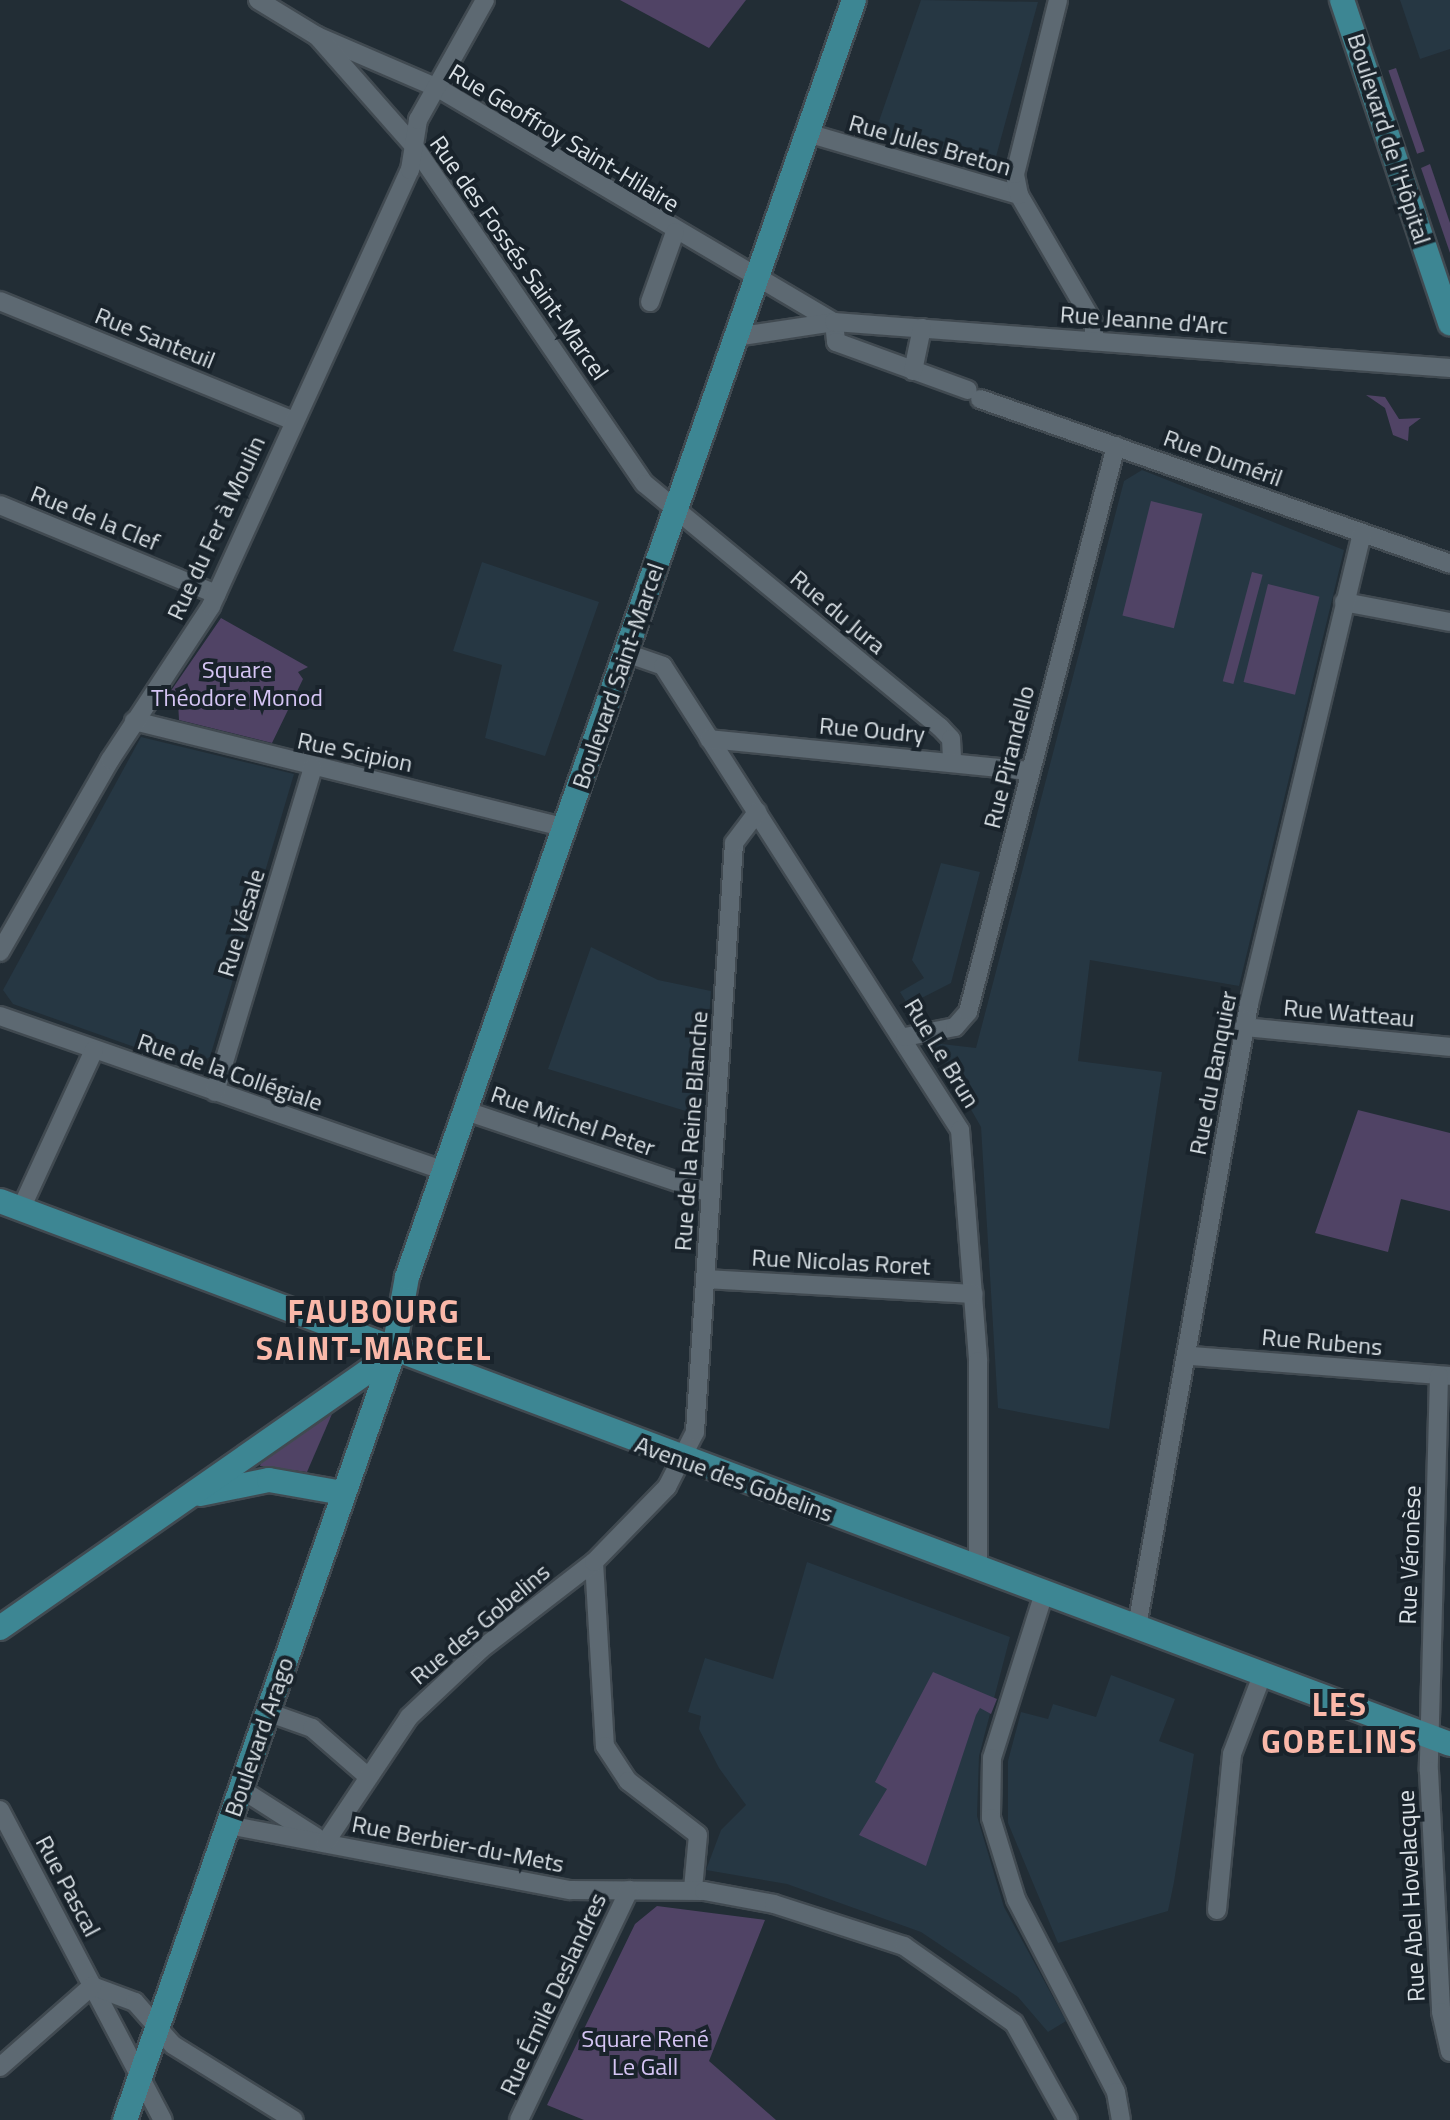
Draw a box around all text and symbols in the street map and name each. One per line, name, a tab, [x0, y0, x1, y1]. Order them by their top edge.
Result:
street label: Boulevard de l'Hôpital	[1341, 30, 1437, 248]
street label: Rue Geoffroy Saint-Hilaire	[444, 58, 684, 218]
street label: Rue Jules Breton	[846, 108, 1014, 182]
street label: Rue des Fossés Saint-Marcel	[424, 130, 614, 386]
street label: Rue Jeanne d'Arc	[1059, 300, 1229, 340]
street label: Rue Santeuil	[91, 301, 219, 375]
street label: Rue Duméril	[1160, 423, 1286, 493]
street label: Rue du Fer à Moulin	[161, 431, 271, 625]
street label: Rue de la Clef	[26, 479, 164, 557]
street label: Boulevard Saint-Marcel	[566, 559, 670, 793]
street label: Rue du Jura	[784, 564, 892, 660]
park label: Square Théodore Monod	[151, 656, 323, 712]
street label: Rue Pirandello	[977, 683, 1041, 831]
street label: Rue Oudry	[818, 711, 926, 749]
street label: Rue Scipion	[295, 726, 415, 778]
street label: Rue Vésale	[211, 866, 271, 980]
street label: Rue du Banquier	[1183, 989, 1243, 1157]
street label: Rue Le Brun	[898, 993, 986, 1113]
street label: Rue Watteau	[1282, 993, 1416, 1033]
street label: Rue de la Reine Blanche	[668, 1010, 714, 1252]
street label: Rue de la Collégiale	[134, 1027, 326, 1117]
street label: Rue Michel Peter	[487, 1079, 659, 1163]
street label: Rue Nicolas Roret	[751, 1243, 931, 1281]
district label: FAUBOURG SAINT-MARCEL	[256, 1293, 492, 1368]
street label: Rue Rubens	[1260, 1322, 1384, 1362]
street label: Avenue des Gobelins	[631, 1430, 837, 1528]
street label: Rue Véronèse	[1393, 1485, 1427, 1625]
street label: Rue des Gobelins	[404, 1557, 556, 1691]
street label: Boulevard Arago	[218, 1654, 300, 1820]
district label: LES GOBELINS	[1261, 1686, 1419, 1761]
street label: Rue Abel Hovelacque	[1391, 1789, 1431, 2003]
street label: Rue Berbier-du-Mets	[350, 1809, 566, 1879]
street label: Rue Pascal	[29, 1831, 107, 1941]
street label: Rue Émile Deslandres	[494, 1888, 612, 2100]
park label: Square René Le Gall	[581, 2025, 709, 2081]

